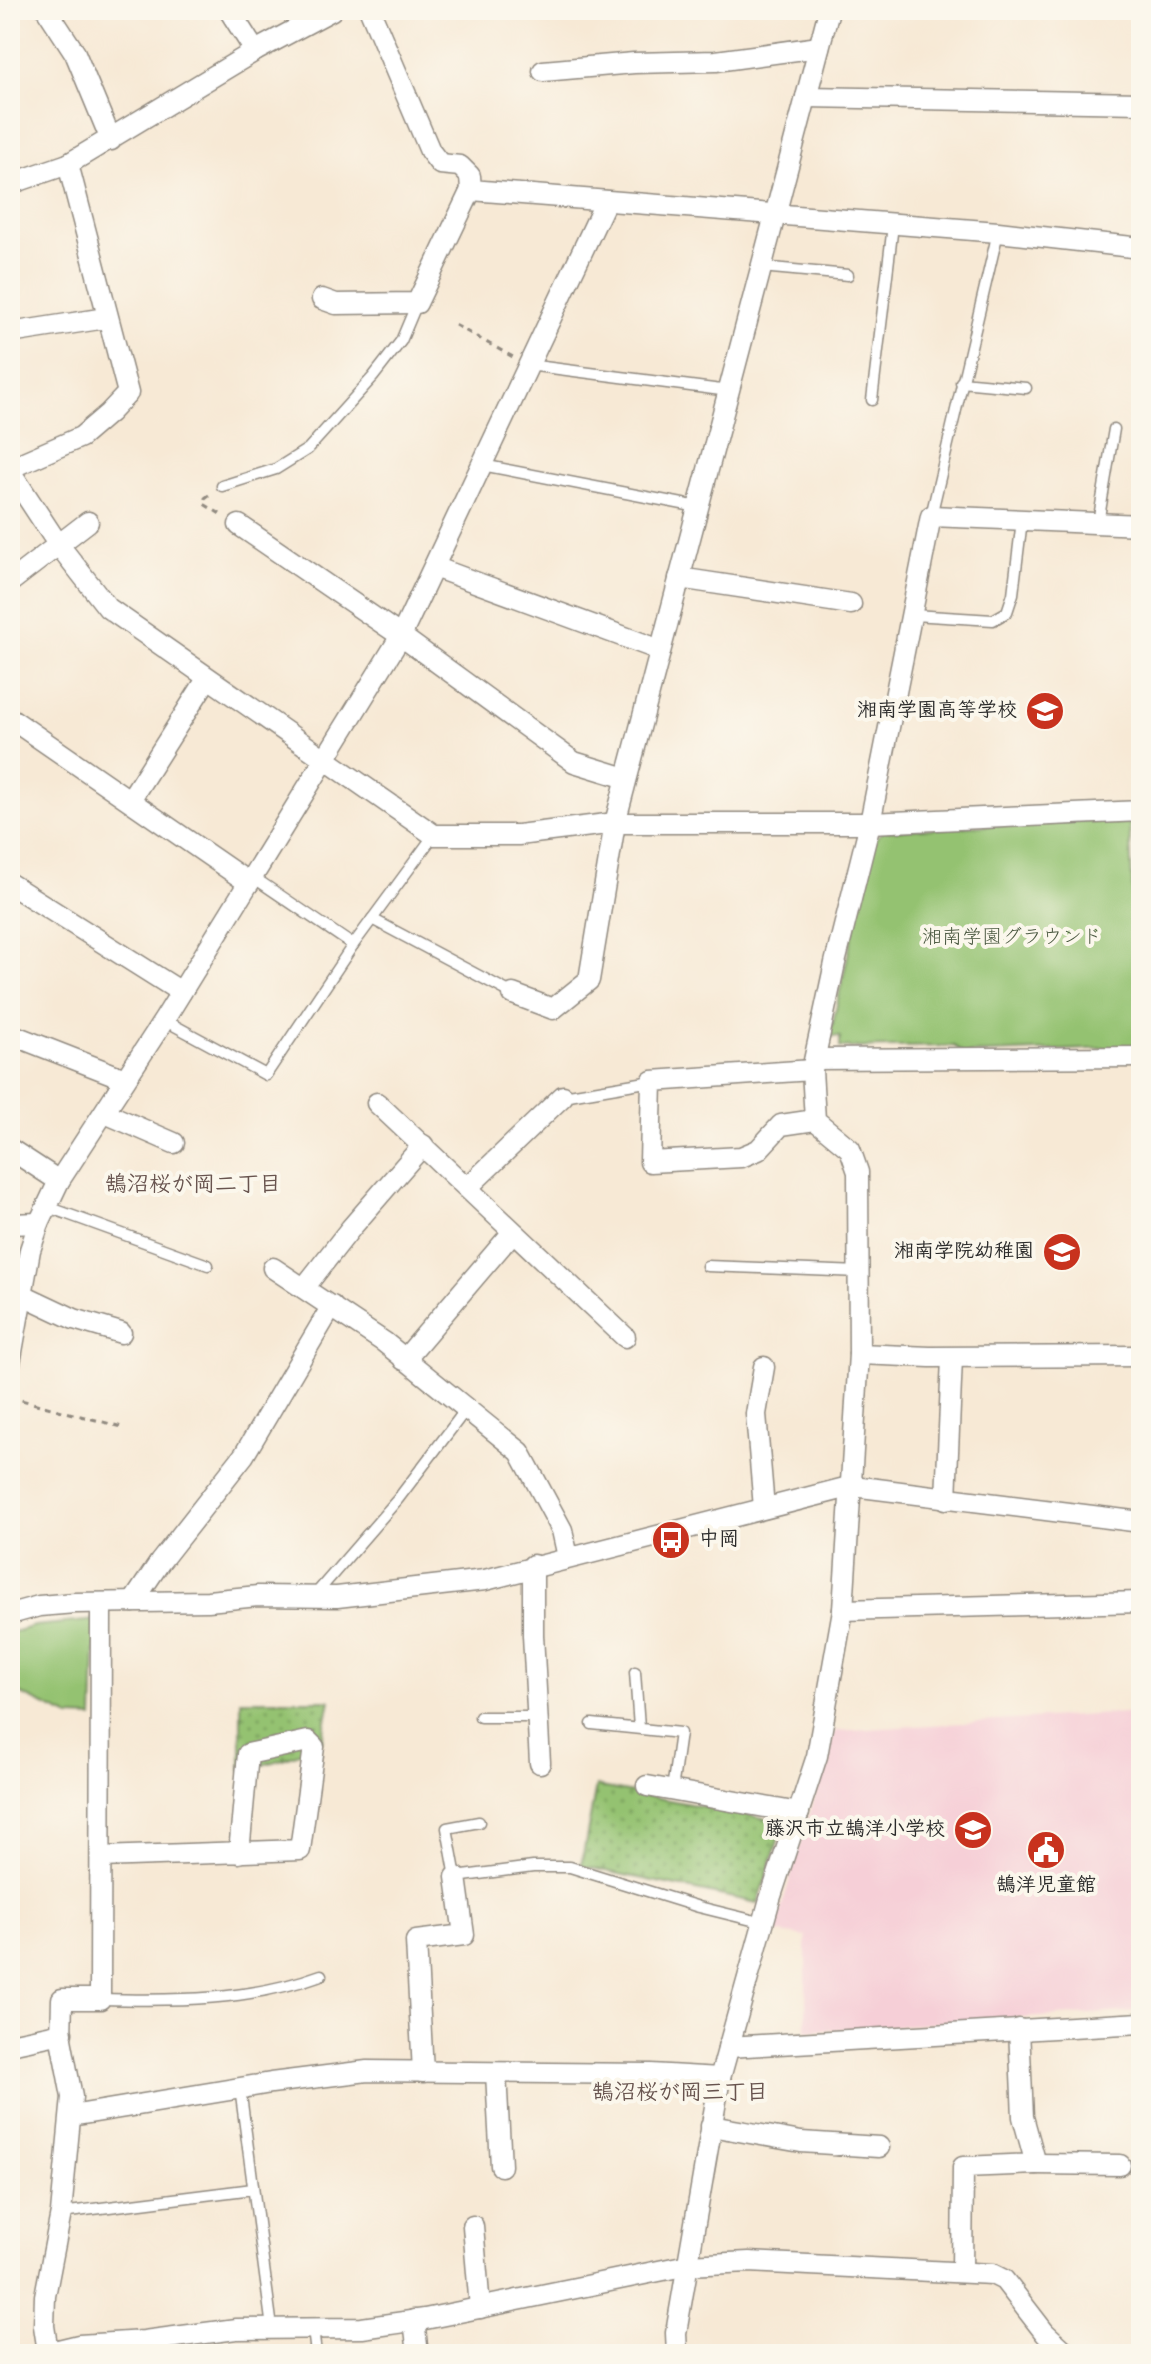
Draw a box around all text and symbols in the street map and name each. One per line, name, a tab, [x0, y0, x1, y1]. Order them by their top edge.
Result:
school or university icon: 湘南学園高等学校	[1024, 690, 1066, 732]
place label: 湘南学園高等学校	[857, 695, 1017, 727]
park label: 湘南学園グラウンド	[922, 922, 1102, 954]
district label: 鵠沼桜が岡二丁目	[105, 1168, 281, 1203]
school or university icon: 湘南学院幼稚園	[1041, 1231, 1083, 1273]
place label: 湘南学院幼稚園	[894, 1236, 1034, 1268]
bus stop icon: 中岡	[650, 1519, 692, 1561]
place label: 中岡	[699, 1524, 739, 1556]
school or university icon: 藤沢市立鵠洋小学校	[952, 1809, 994, 1851]
place label: 藤沢市立鵠洋小学校	[765, 1814, 945, 1846]
public building icon: 鵠洋児童館	[1025, 1829, 1067, 1871]
place label: 鵠洋児童館	[996, 1870, 1096, 1902]
district label: 鵠沼桜が岡三丁目	[592, 2076, 768, 2111]

